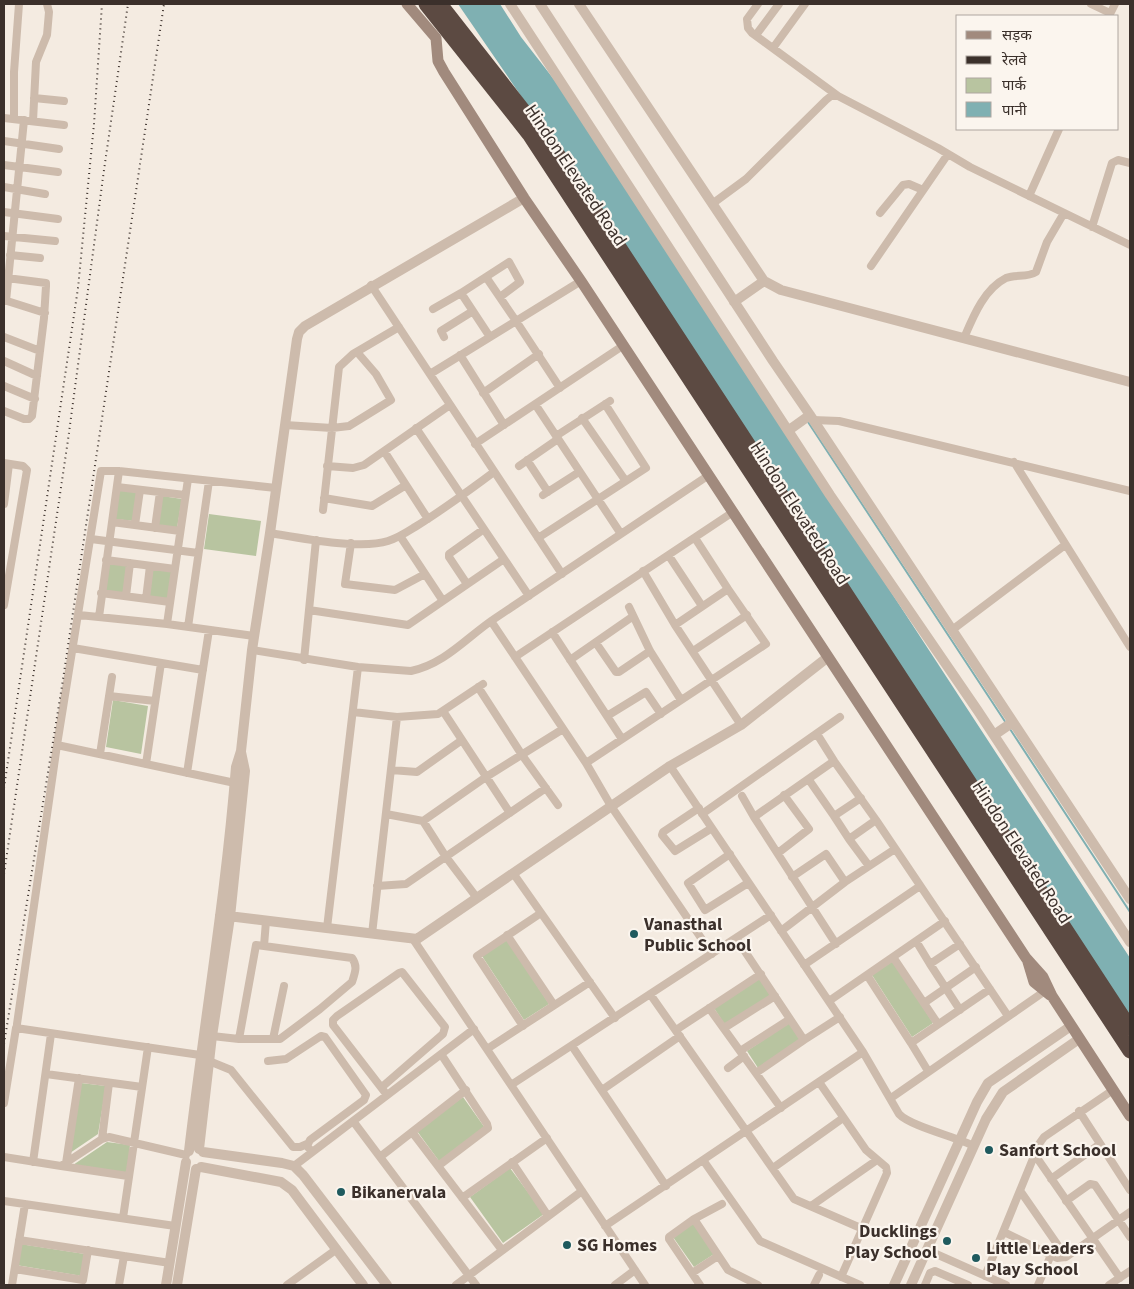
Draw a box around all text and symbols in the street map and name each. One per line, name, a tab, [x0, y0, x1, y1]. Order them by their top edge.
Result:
legend	[956, 15, 1119, 130]
text: सड़क	[1002, 25, 1032, 46]
text: रेलवे	[1001, 50, 1027, 71]
text: पार्क	[1002, 75, 1026, 96]
street label: Hindon Elevated Road	[519, 99, 632, 251]
text: पानी	[1002, 100, 1028, 121]
street label: Hindon Elevated Road	[744, 437, 855, 590]
street label: Hindon Elevated Road	[966, 776, 1077, 929]
place label: Vanasthal Public School	[643, 912, 751, 958]
marker: Vanasthal Public School	[628, 928, 640, 940]
place label: Sanfort School	[999, 1138, 1116, 1163]
marker: Sanfort School	[983, 1144, 995, 1156]
place label: Bikanervala	[351, 1180, 446, 1205]
marker: Bikanervala	[335, 1186, 347, 1198]
place label: Ducklings Play School	[845, 1219, 937, 1265]
place label: SG Homes	[577, 1233, 657, 1258]
marker: Ducklings Play School	[941, 1235, 953, 1247]
place label: Little Leaders Play School	[986, 1236, 1094, 1282]
marker: SG Homes	[561, 1239, 573, 1251]
marker: Little Leaders Play School	[970, 1252, 982, 1264]

